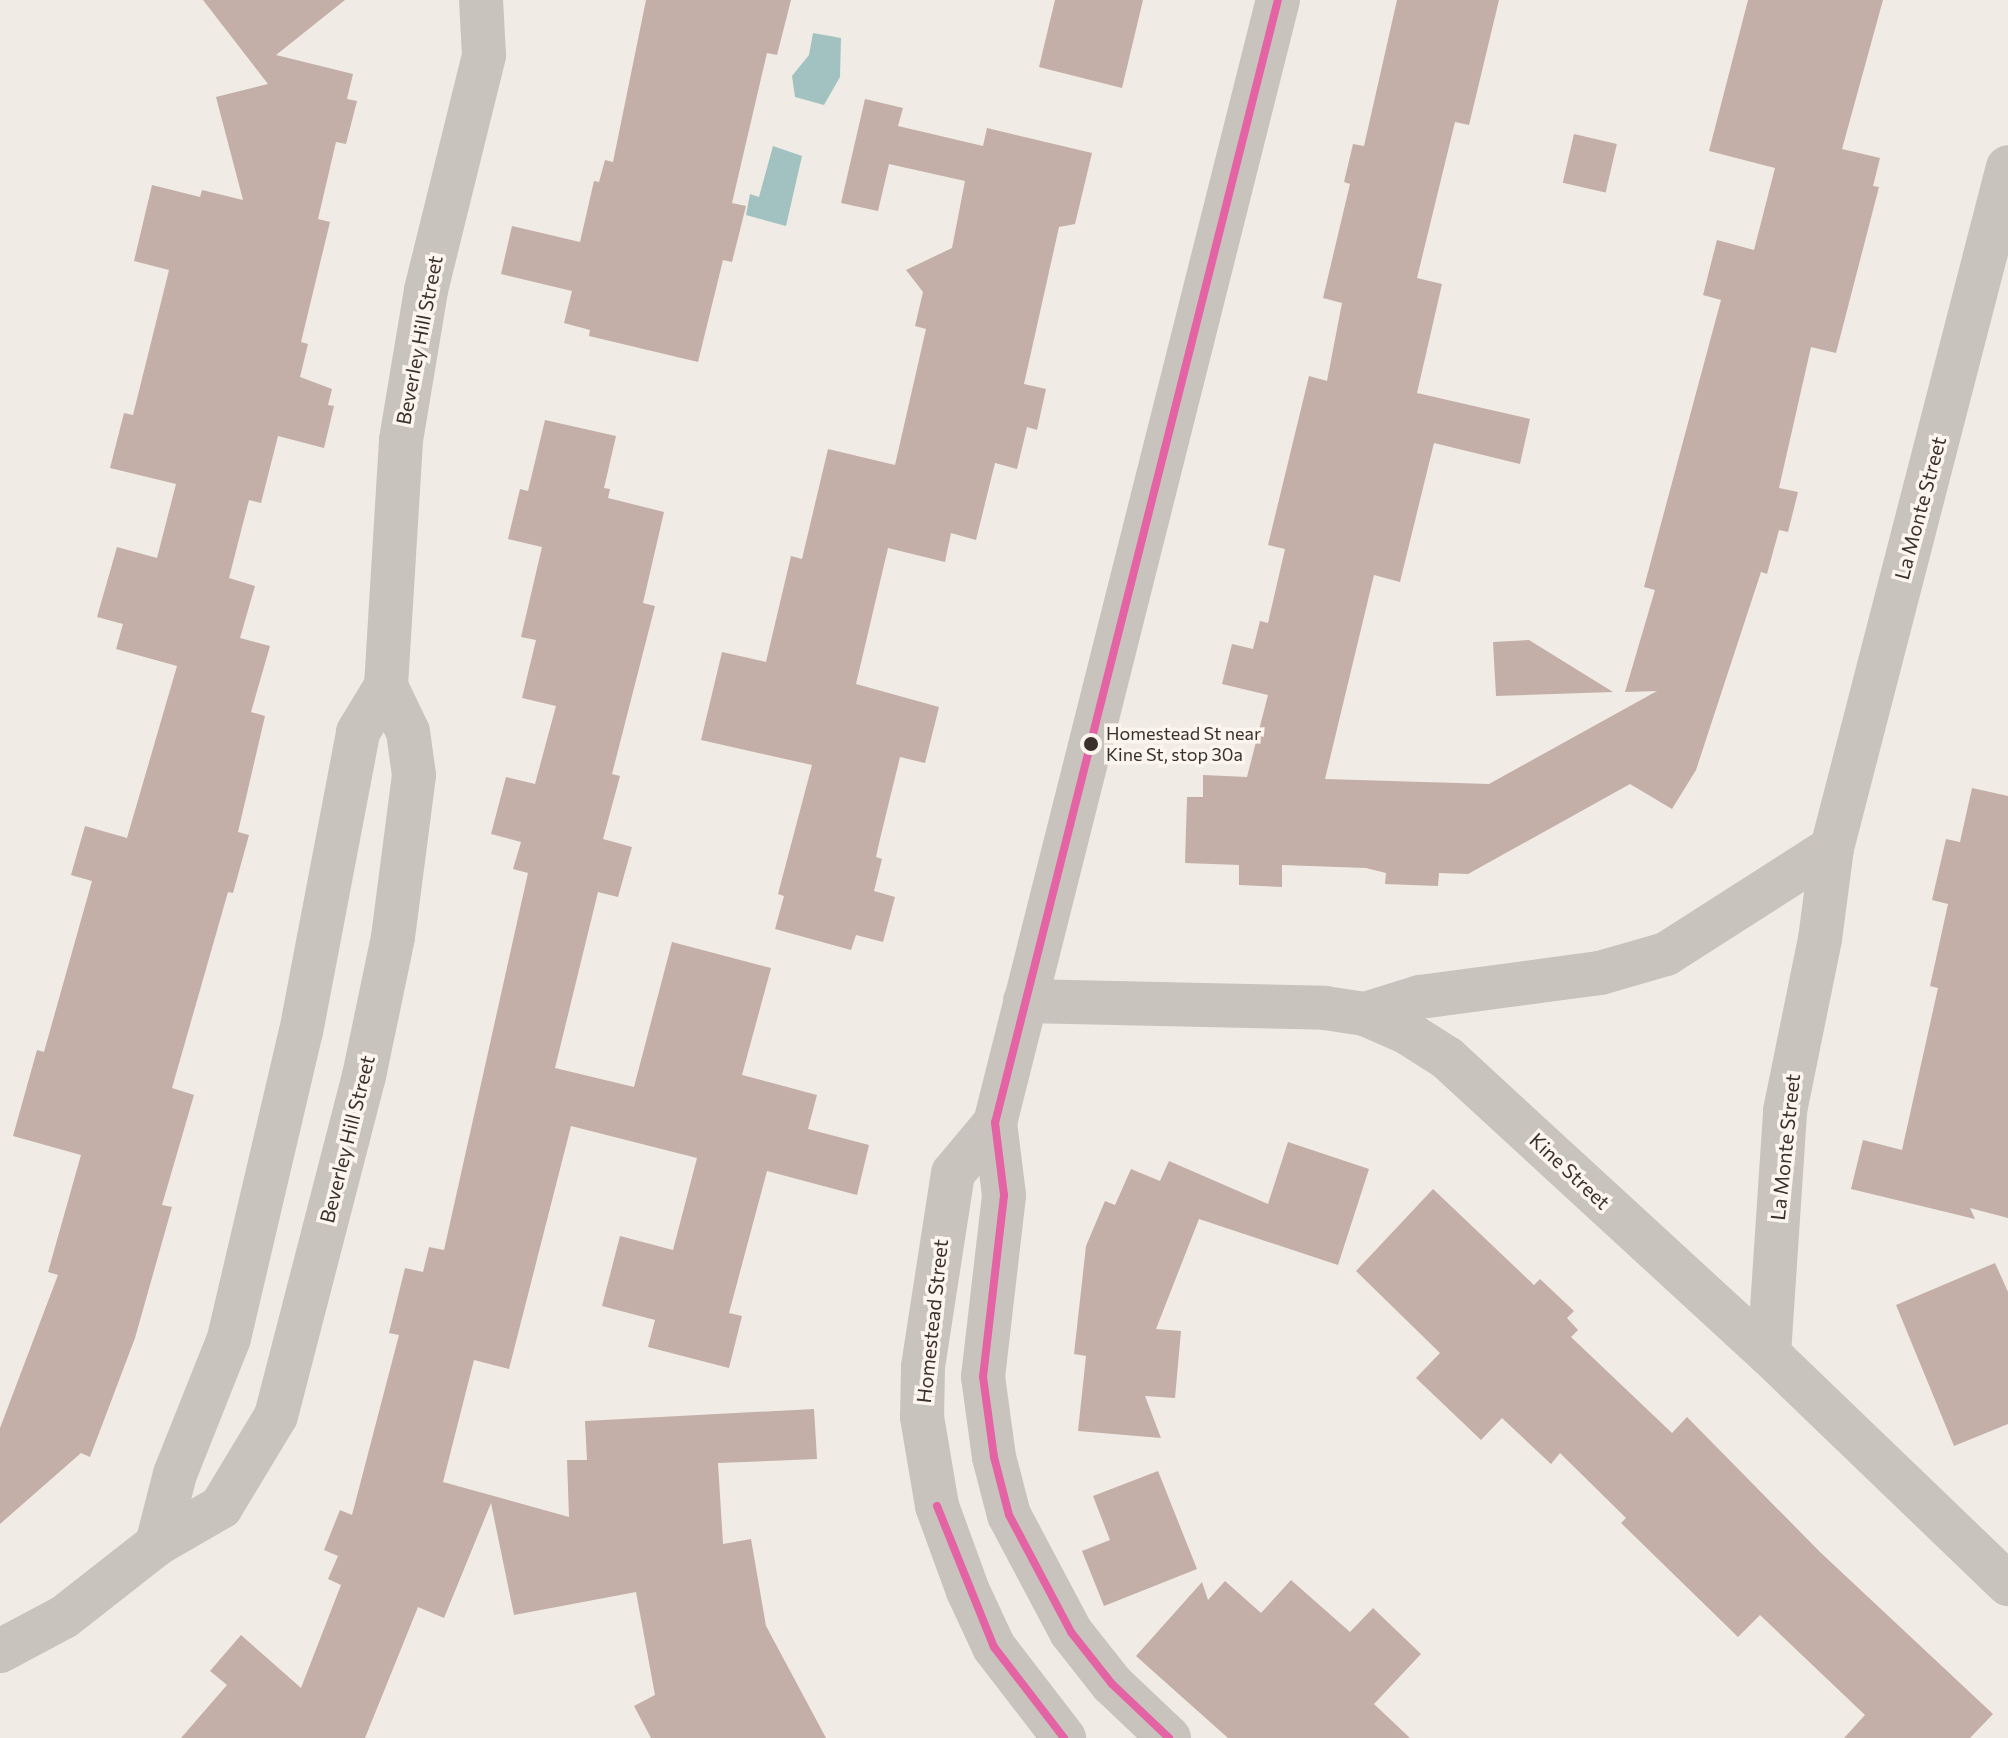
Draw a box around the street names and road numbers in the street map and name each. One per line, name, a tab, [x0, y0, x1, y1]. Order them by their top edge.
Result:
street label: Beverley Hill Street	[391, 253, 447, 427]
street label: La Monte Street	[1889, 434, 1951, 582]
street label: Beverley Hill Street	[315, 1053, 379, 1225]
street label: La Monte Street	[1765, 1073, 1805, 1221]
street label: Kine Street	[1525, 1128, 1615, 1214]
street label: Homestead Street	[911, 1238, 953, 1404]

